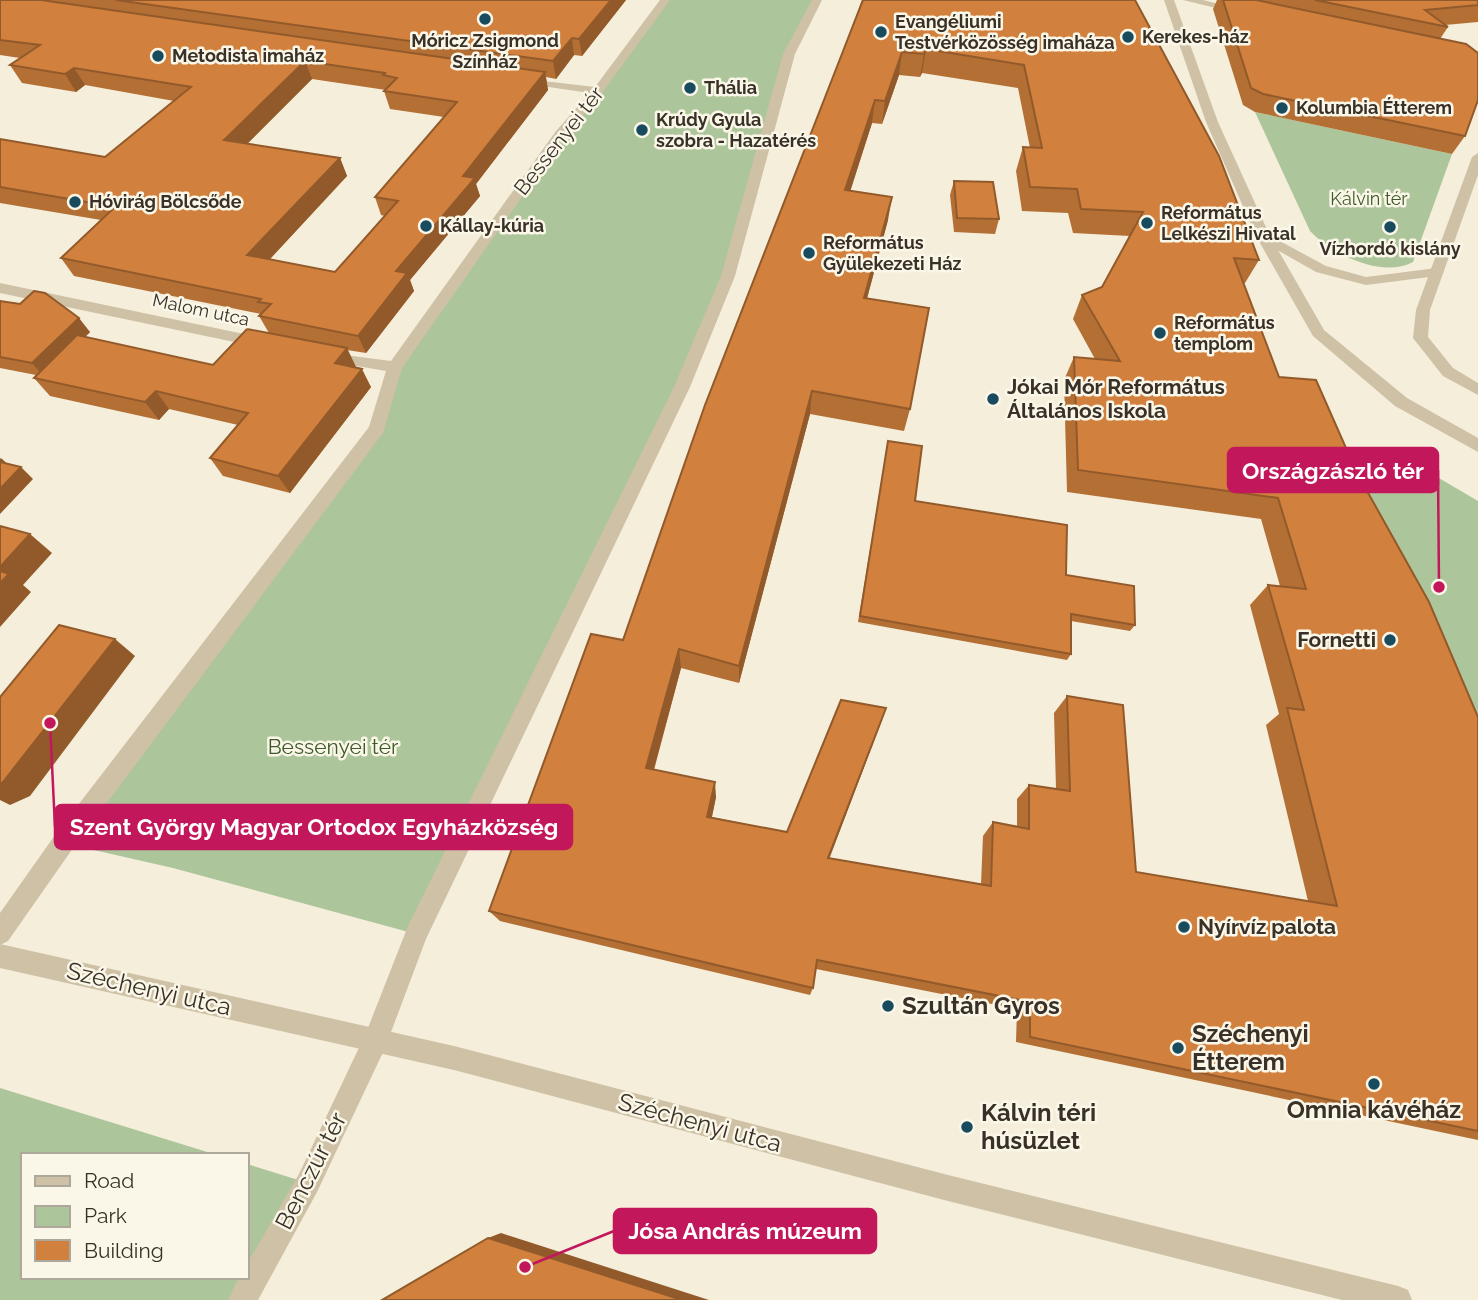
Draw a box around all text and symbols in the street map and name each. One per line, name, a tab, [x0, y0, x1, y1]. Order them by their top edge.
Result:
marker: Móricz Zsigmond Színház	[477, 11, 493, 27]
place label: Evangéliumi Testvérközösség imaháza	[895, 11, 1115, 53]
marker: Evangéliumi Testvérközösség imaháza	[873, 24, 889, 40]
place label: Kerekes-ház	[1142, 26, 1249, 47]
marker: Kerekes-ház	[1120, 29, 1136, 45]
place label: Móricz Zsigmond Színház	[411, 30, 559, 72]
place label: Metodista imaház	[172, 45, 324, 66]
marker: Metodista imaház	[150, 48, 166, 64]
place label: Thália	[704, 77, 757, 98]
marker: Thália	[682, 80, 698, 96]
street label: Bessenyei tér	[509, 81, 609, 200]
place label: Kolumbia Étterem	[1296, 97, 1452, 118]
marker: Kolumbia Étterem	[1274, 100, 1290, 116]
place label: Krúdy Gyula szobra - Hazatérés	[656, 109, 816, 151]
marker: Krúdy Gyula szobra - Hazatérés	[634, 122, 650, 138]
park label: Kálvin tér	[1330, 188, 1408, 209]
place label: Hóvirág Bölcsőde	[89, 191, 242, 212]
marker: Hóvirág Bölcsőde	[67, 194, 83, 210]
place label: Református Lelkészi Hivatal	[1161, 202, 1296, 244]
place label: Kállay-kúria	[440, 215, 544, 236]
marker: Református Lelkészi Hivatal	[1139, 215, 1155, 231]
marker: Kállay-kúria	[418, 218, 434, 234]
marker: Vízhordó kislány	[1382, 219, 1398, 235]
place label: Református Gyülekezeti Ház	[823, 232, 961, 274]
place label: Vízhordó kislány	[1319, 238, 1461, 259]
marker: Református Gyülekezeti Ház	[801, 245, 817, 261]
street label: Malom utca	[151, 289, 251, 330]
place label: Református templom	[1174, 312, 1275, 354]
marker: Református templom	[1152, 325, 1168, 341]
place label: Jókai Mór Református Általános Iskola	[1007, 374, 1225, 423]
marker: Jókai Mór Református Általános Iskola	[985, 391, 1001, 407]
callout: Országzászló tér	[1228, 448, 1438, 492]
text: Országzászló tér	[1242, 457, 1424, 484]
place label: Fornetti	[1297, 627, 1376, 652]
marker: Fornetti	[1382, 632, 1398, 648]
park label: Bessenyei tér	[268, 734, 399, 759]
callout: Szent György Magyar Ortodox Egyházközség	[55, 805, 572, 849]
text: Szent György Magyar Ortodox Egyházközség	[70, 813, 558, 840]
place label: Nyírvíz palota	[1198, 914, 1336, 939]
marker: Nyírvíz palota	[1176, 919, 1192, 935]
street label: Széchenyi utca	[64, 955, 234, 1022]
place label: Szultán Gyros	[902, 991, 1060, 1020]
marker: Szultán Gyros	[880, 998, 896, 1014]
place label: Széchenyi Étterem	[1192, 1019, 1309, 1076]
marker: Széchenyi Étterem	[1170, 1040, 1186, 1056]
marker: Omnia kávéház	[1366, 1076, 1382, 1092]
street label: Széchenyi utca	[615, 1087, 785, 1158]
place label: Omnia kávéház	[1287, 1095, 1461, 1124]
place label: Kálvin téri húsüzlet	[981, 1098, 1096, 1155]
street label: Benczúr tér	[269, 1107, 353, 1234]
marker: Kálvin téri húsüzlet	[959, 1119, 975, 1135]
legend	[21, 1153, 248, 1279]
text: Road	[84, 1168, 134, 1193]
text: Park	[84, 1203, 127, 1228]
callout: Jósa András múzeum	[614, 1209, 876, 1253]
text: Jósa András múzeum	[628, 1217, 862, 1244]
text: Building	[84, 1238, 164, 1263]

